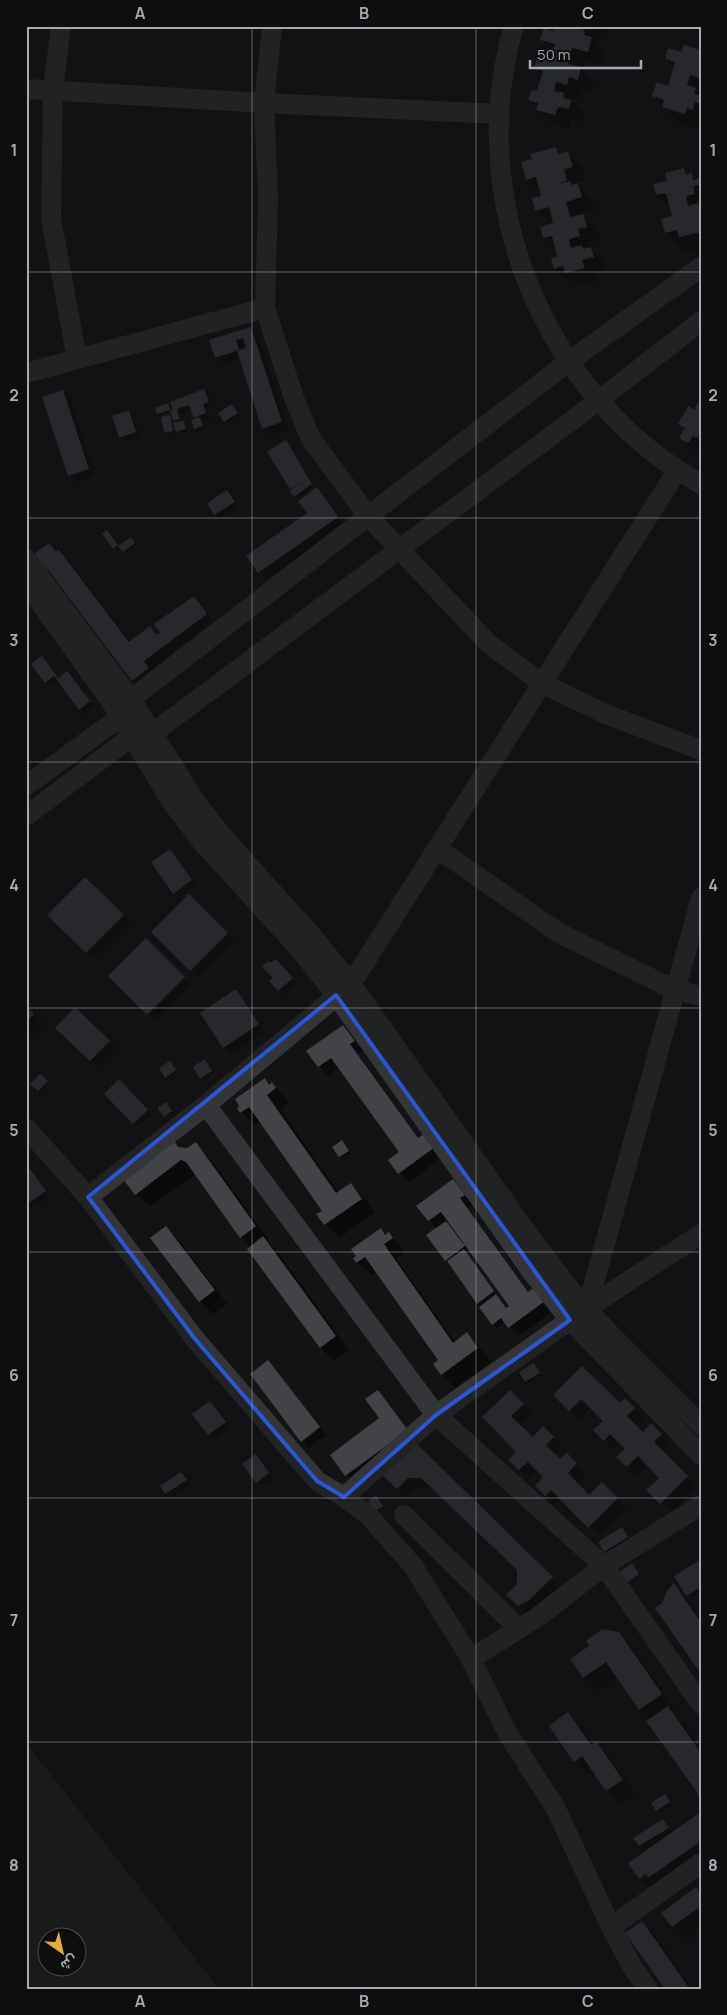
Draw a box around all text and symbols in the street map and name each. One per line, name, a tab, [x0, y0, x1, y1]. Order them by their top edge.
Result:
text: A	[135, 2, 146, 24]
text: B	[359, 2, 369, 24]
text: C	[582, 2, 594, 24]
scale bar	[530, 38, 641, 70]
text: 50 m	[537, 44, 571, 65]
text: 1	[10, 139, 18, 161]
text: 1	[709, 139, 717, 161]
text: 2	[9, 384, 19, 406]
text: 2	[708, 384, 718, 406]
text: 3	[9, 629, 19, 651]
text: 3	[708, 629, 718, 651]
text: 4	[9, 874, 19, 896]
text: 4	[708, 874, 718, 896]
text: 5	[9, 1119, 19, 1141]
text: 5	[708, 1119, 718, 1141]
text: 6	[9, 1364, 19, 1386]
text: 6	[708, 1364, 718, 1386]
text: 7	[10, 1609, 18, 1631]
text: 7	[709, 1609, 717, 1631]
text: 8	[9, 1854, 19, 1876]
text: 8	[708, 1854, 718, 1876]
north arrow	[38, 1928, 88, 1978]
text: ش	[57, 1951, 82, 1976]
text: A	[135, 1990, 146, 2012]
text: B	[359, 1990, 369, 2012]
text: C	[582, 1990, 594, 2012]

